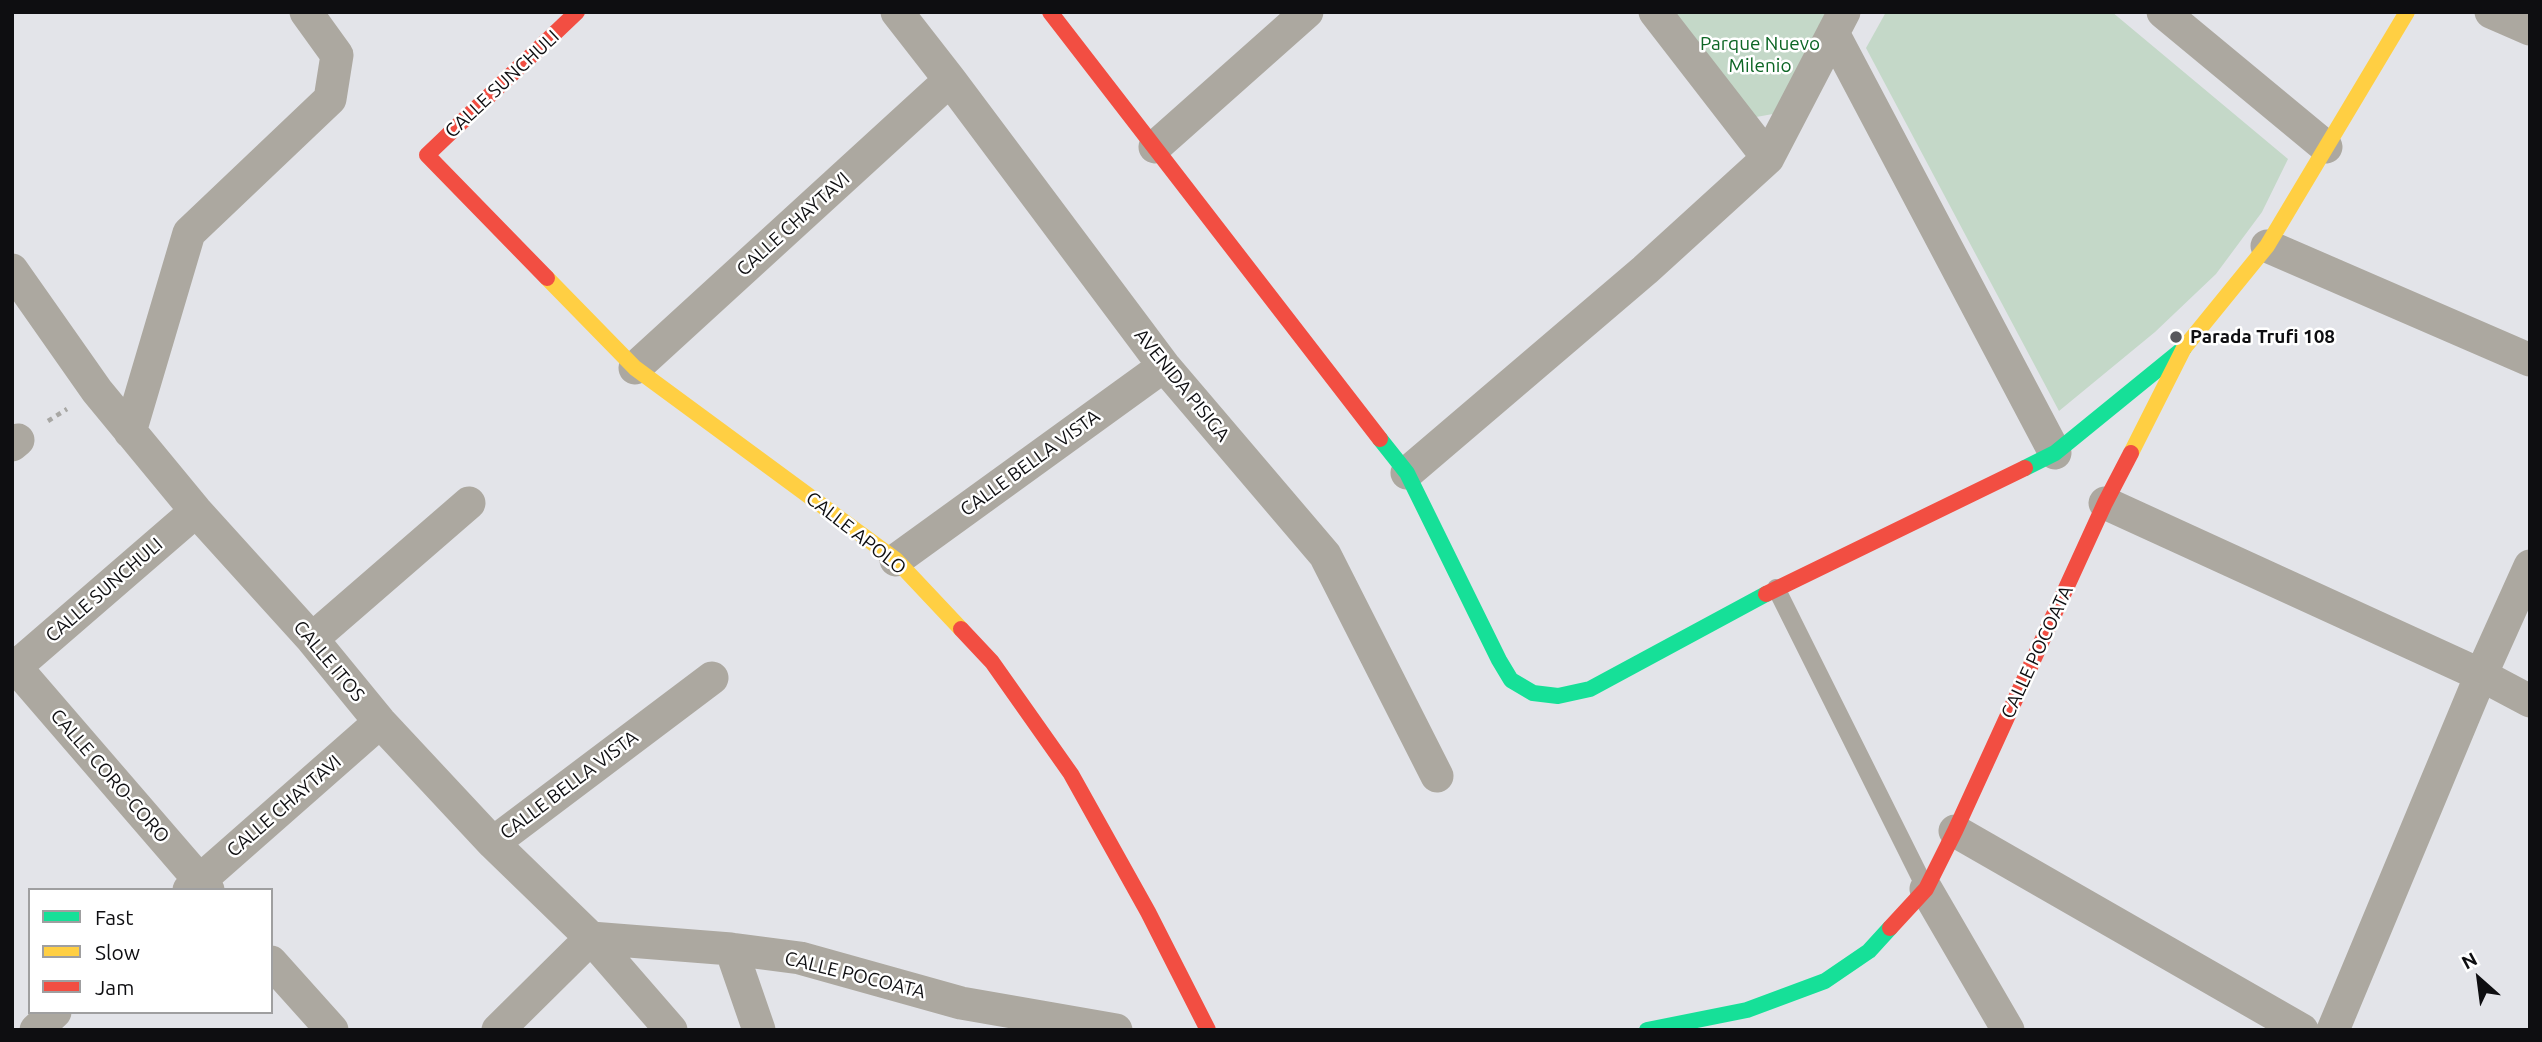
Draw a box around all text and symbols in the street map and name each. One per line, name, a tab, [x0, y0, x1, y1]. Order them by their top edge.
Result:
street label: CALLE SUNCHULI	[440, 25, 564, 143]
park label: Parque Nuevo Milenio	[1700, 33, 1820, 77]
street label: CALLE CHAYTAVI	[732, 167, 854, 281]
street label: AVENIDA PISIGA	[1130, 324, 1234, 446]
place label: Parada Trufi 108	[2190, 326, 2335, 348]
marker: Parada Trufi 108	[2168, 329, 2184, 345]
street label: CALLE BELLA VISTA	[956, 405, 1104, 521]
street label: CALLE APOLO	[801, 487, 911, 579]
street label: CALLE SUNCHULI	[41, 533, 167, 647]
street label: CALLE POCOATA	[1996, 582, 2078, 722]
street label: CALLE ITOS	[289, 616, 369, 706]
street label: CALLE CORO-CORO	[46, 704, 174, 848]
street label: CALLE BELLA VISTA	[496, 726, 642, 844]
street label: CALLE CHAYTAVI	[222, 750, 346, 862]
legend	[28, 888, 273, 1014]
text: Fast	[95, 905, 133, 929]
text: Slow	[95, 940, 140, 964]
north arrow	[2444, 944, 2514, 1014]
street label: CALLE POCOATA	[782, 947, 928, 1003]
text: N	[2458, 947, 2481, 974]
text: Jam	[95, 975, 134, 999]

